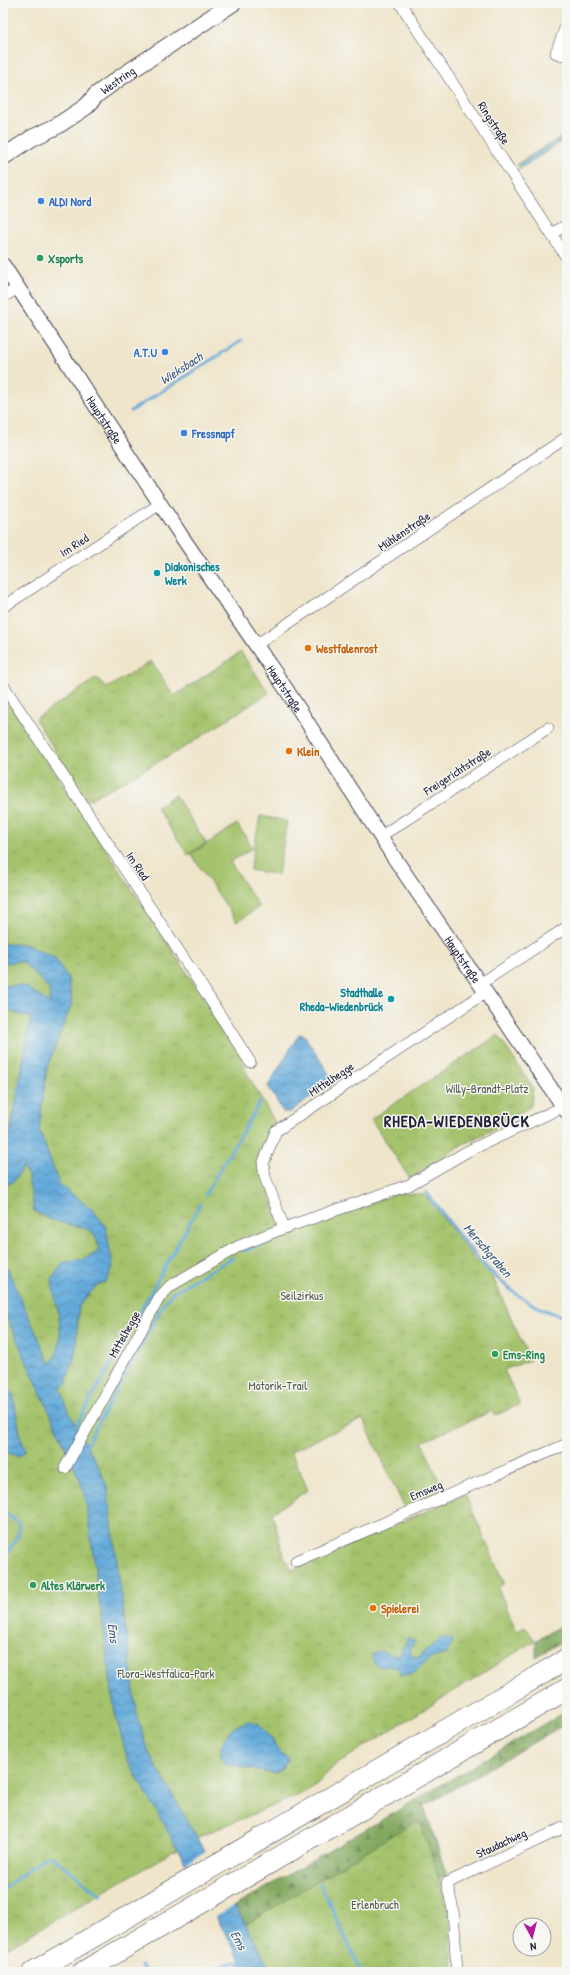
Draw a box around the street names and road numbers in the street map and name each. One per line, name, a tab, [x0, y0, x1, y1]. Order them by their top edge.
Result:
street label: Westring	[97, 62, 138, 98]
street label: Ringstraße	[474, 98, 514, 148]
street label: Hauptstraße	[83, 392, 127, 447]
street label: Mühlenstraße	[375, 507, 434, 555]
street label: Im Ried	[56, 529, 92, 561]
street label: Hauptstraße	[263, 661, 307, 716]
street label: Freigerichtstraße	[419, 743, 494, 800]
street label: Im Ried	[122, 848, 154, 884]
street label: Hauptstraße	[441, 932, 485, 986]
street label: Mittelhegge	[305, 1057, 357, 1100]
street label: Mittelhegge	[104, 1307, 144, 1361]
street label: Emsweg	[407, 1476, 445, 1504]
street label: Staudachweg	[473, 1824, 529, 1862]

